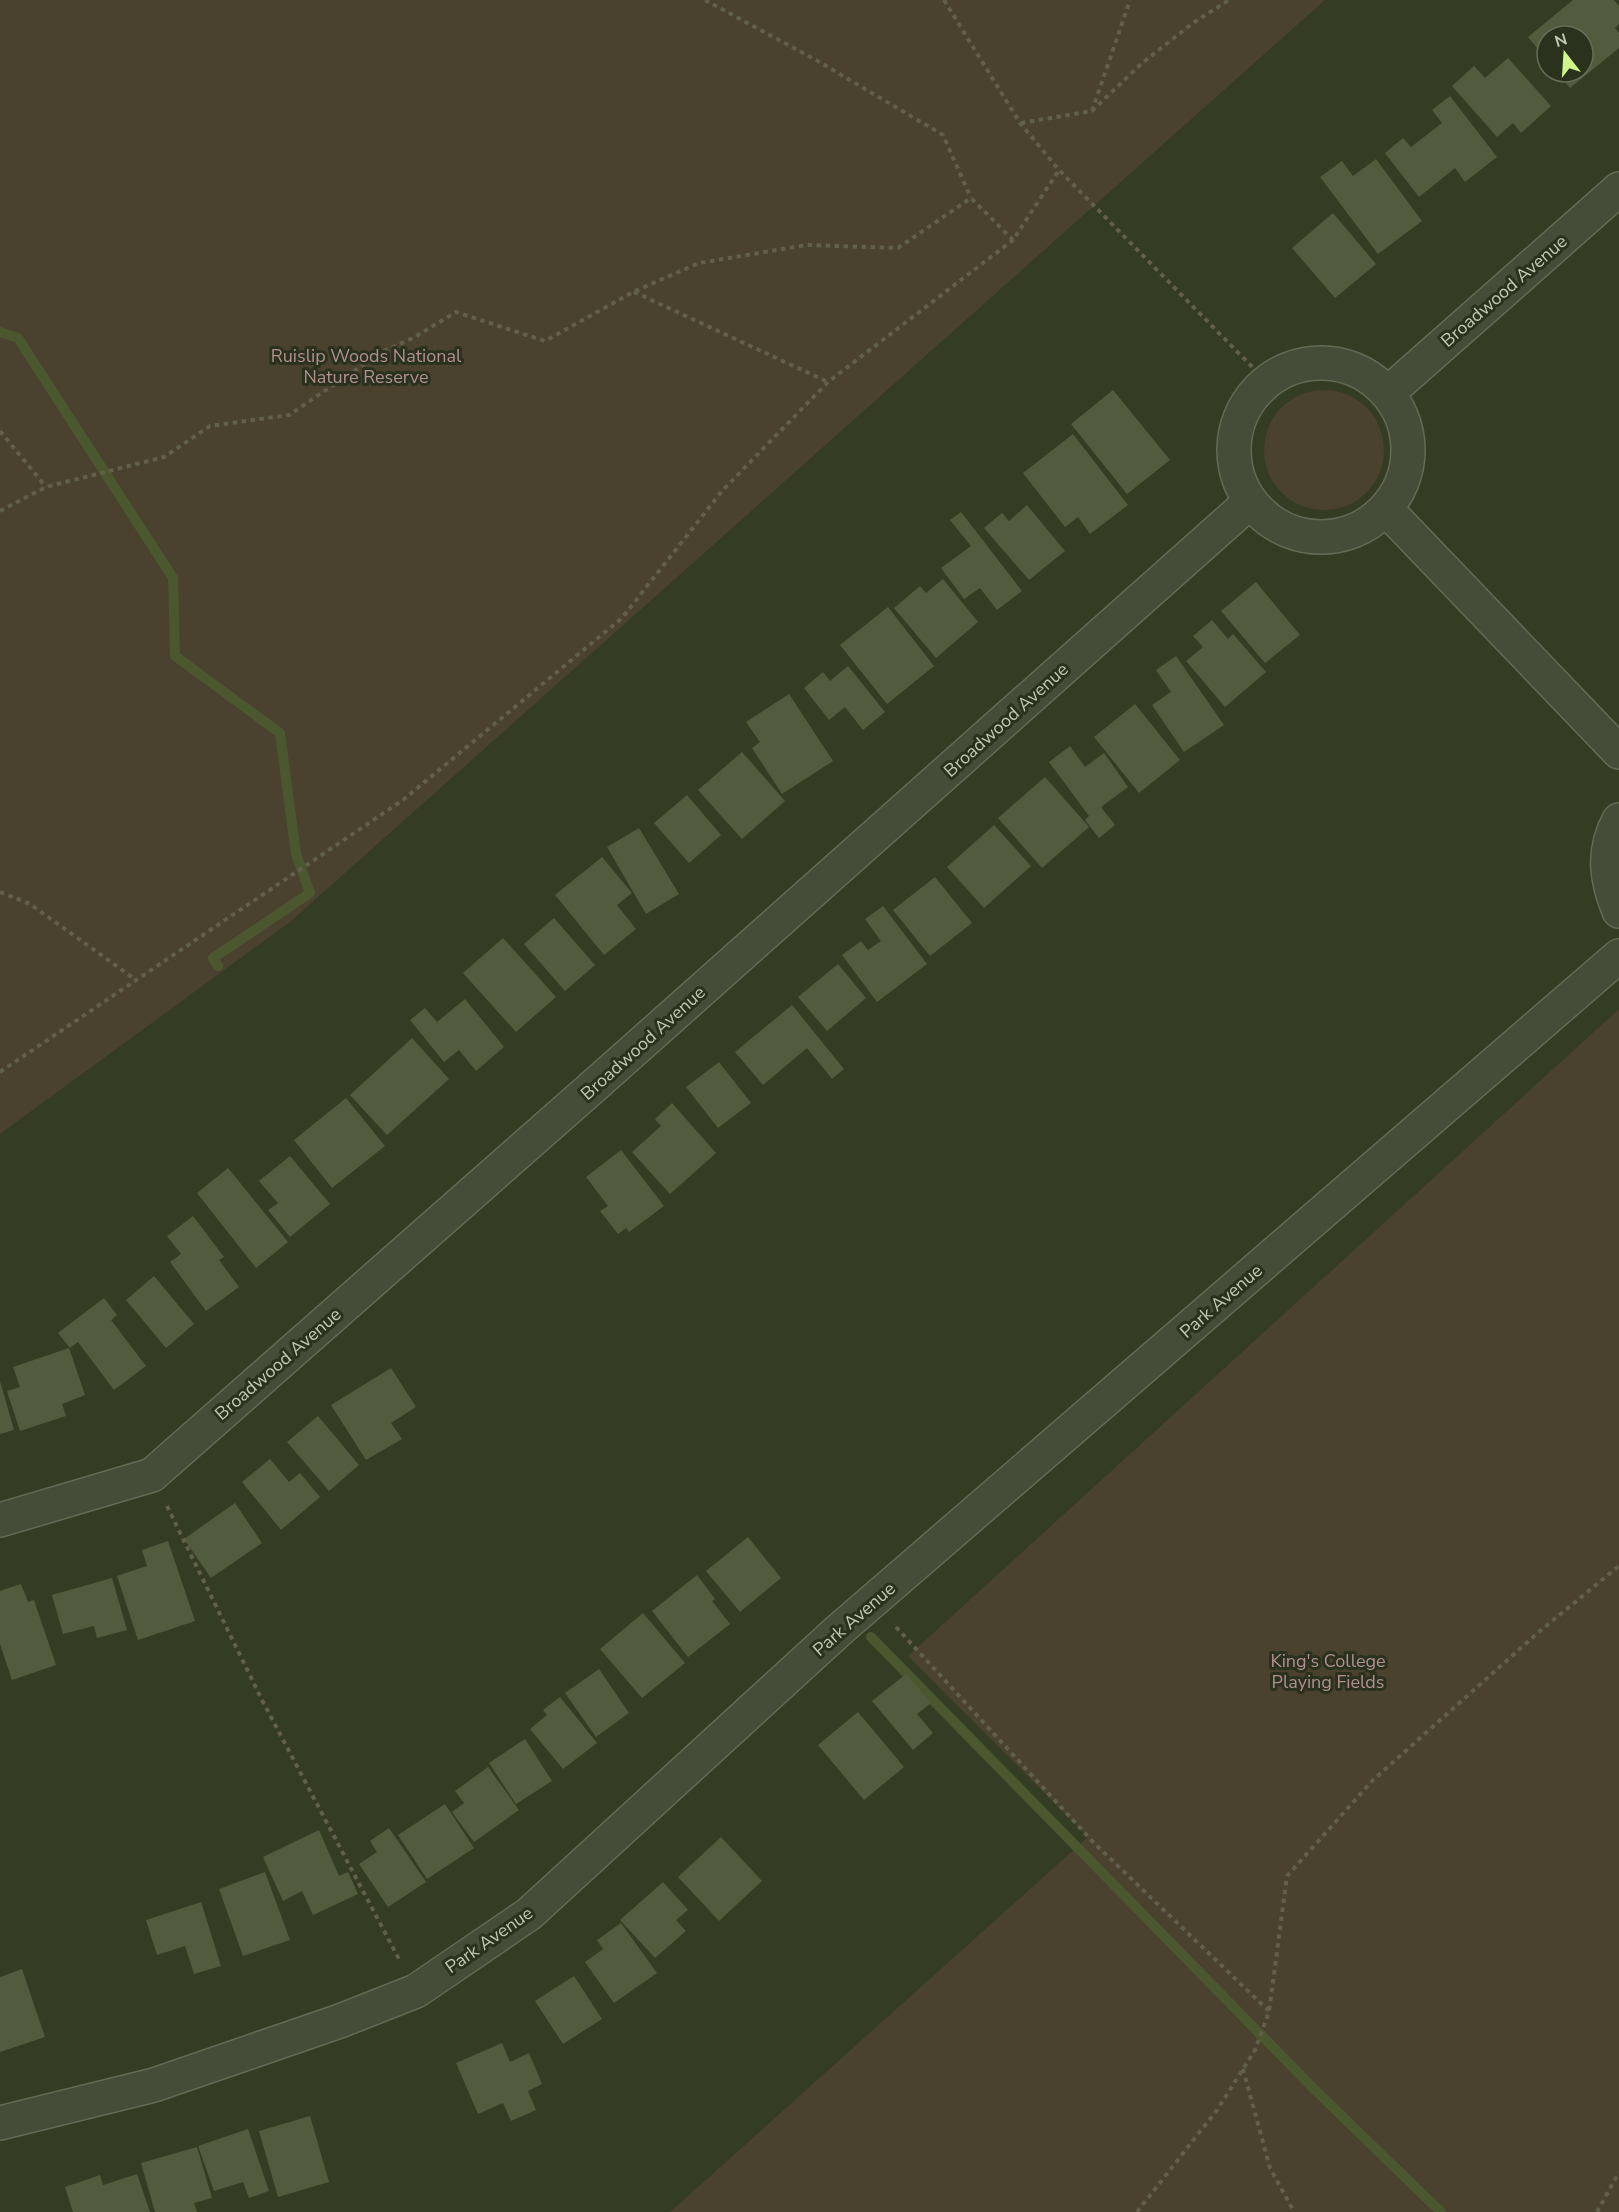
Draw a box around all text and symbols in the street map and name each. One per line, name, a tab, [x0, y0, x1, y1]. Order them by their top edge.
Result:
north arrow	[1535, 24, 1595, 84]
text: N	[1552, 28, 1570, 53]
street label: Broadwood Avenue	[1436, 229, 1572, 353]
park label: Ruislip Woods National Nature Reserve	[271, 344, 462, 389]
street label: Broadwood Avenue	[939, 658, 1073, 782]
street label: Broadwood Avenue	[576, 981, 710, 1105]
street label: Park Avenue	[1175, 1259, 1267, 1343]
street label: Broadwood Avenue	[210, 1302, 346, 1426]
street label: Park Avenue	[808, 1577, 900, 1661]
park label: King's College Playing Fields	[1270, 1649, 1386, 1694]
street label: Park Avenue	[440, 1901, 538, 1979]

